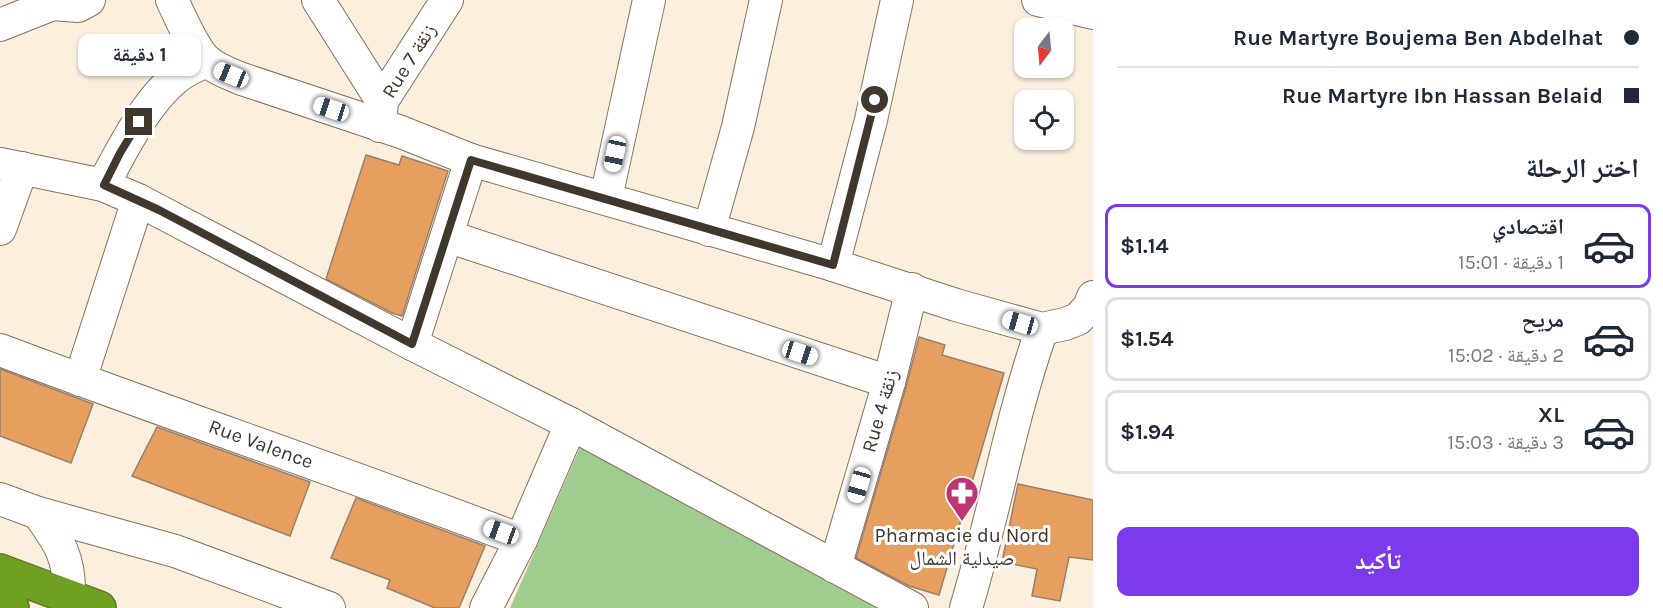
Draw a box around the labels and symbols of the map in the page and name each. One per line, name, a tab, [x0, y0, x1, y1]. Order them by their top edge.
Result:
north arrow	[1014, 18, 1074, 78]
street label: Rue 7 زنقة	[377, 19, 441, 103]
callout: 1 دقيقة	[78, 35, 201, 77]
car	[211, 60, 251, 90]
route start	[861, 86, 888, 113]
car	[311, 95, 351, 123]
route end	[125, 108, 152, 135]
car	[602, 135, 628, 173]
car	[1000, 309, 1040, 337]
car	[780, 339, 820, 367]
street label: Rue 4 زنقة	[857, 367, 903, 455]
street label: Rue Valence	[206, 414, 316, 474]
car	[845, 465, 873, 505]
pharmacy icon: Pharmacie du Nord صيدلية الشمال	[944, 475, 980, 522]
car	[481, 517, 521, 547]
place label: Pharmacie du Nord صيدلية الشمال	[875, 524, 1049, 570]

